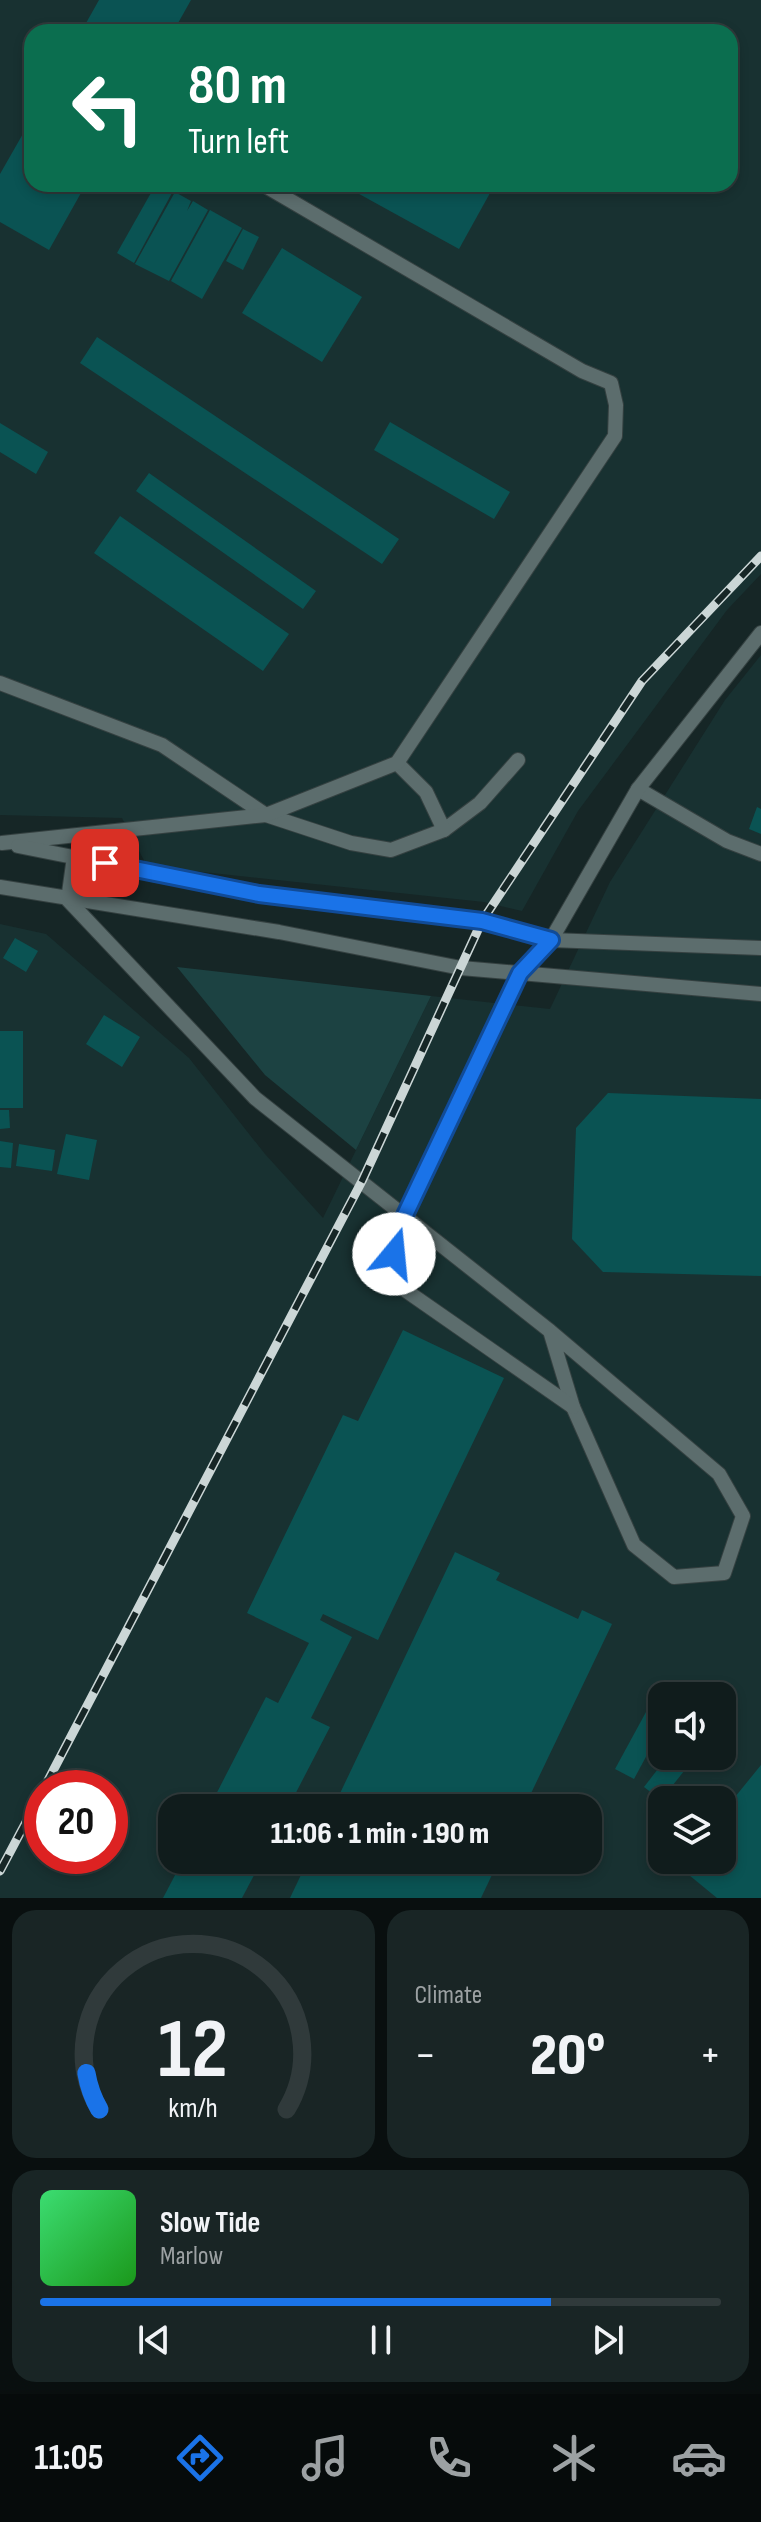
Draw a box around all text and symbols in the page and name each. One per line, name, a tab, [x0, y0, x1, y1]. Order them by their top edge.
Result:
text: 80 m	[188, 53, 287, 120]
icon: left	[56, 56, 160, 160]
text: Turn left	[188, 121, 289, 164]
pin	[71, 829, 139, 897]
icon: arrive	[83, 841, 127, 885]
position arrow	[352, 1212, 436, 1296]
map controls	[648, 1682, 736, 1874]
button: sound	[648, 1682, 736, 1770]
speed limit sign: 20	[24, 1770, 128, 1874]
button: layers	[648, 1786, 736, 1874]
text: 11:06 · 1 min · 190 m	[271, 1816, 489, 1852]
text: Climate	[415, 1980, 482, 2011]
text: 12	[158, 2001, 228, 2101]
text: 20°	[530, 2020, 606, 2092]
text: −	[415, 2029, 436, 2082]
text: +	[699, 2029, 721, 2082]
text: km/h	[169, 2091, 218, 2126]
text: Slow Tide	[160, 2205, 260, 2241]
text: Marlow	[160, 2241, 223, 2272]
icon: previous	[132, 2318, 176, 2362]
icon: pause	[359, 2318, 403, 2362]
icon: next	[586, 2318, 630, 2362]
icon: directions	[172, 2430, 228, 2486]
icon: music	[297, 2430, 353, 2486]
icon: phone	[421, 2430, 477, 2486]
icon: climate	[546, 2430, 602, 2486]
icon: car	[671, 2430, 727, 2486]
text: 11:05	[34, 2437, 104, 2480]

